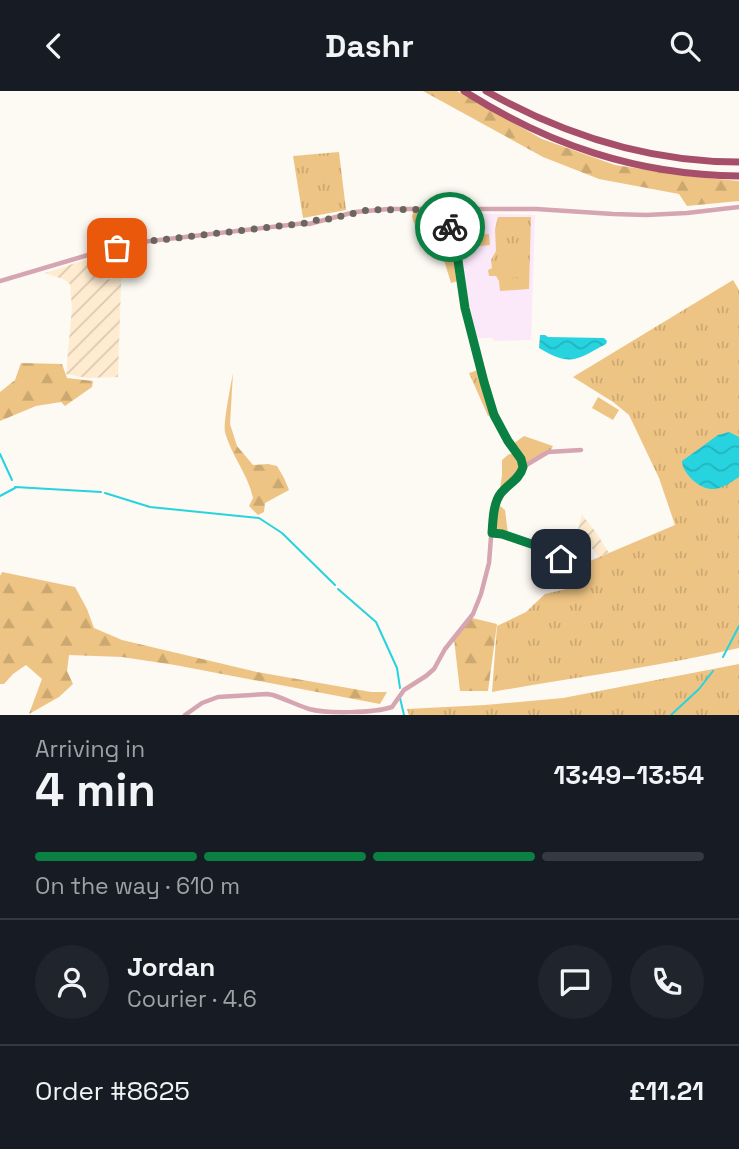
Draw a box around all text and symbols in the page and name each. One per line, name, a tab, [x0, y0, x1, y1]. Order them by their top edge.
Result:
text: Dashr	[325, 26, 414, 66]
icon: back	[35, 27, 73, 65]
icon: search	[666, 27, 704, 65]
courier	[415, 192, 485, 262]
icon: bike	[431, 208, 469, 246]
pin	[87, 218, 147, 278]
icon: bag	[98, 229, 136, 267]
pin	[531, 529, 591, 589]
icon: home	[542, 540, 580, 578]
text: Arriving in	[35, 734, 145, 764]
text: 13:49–13:54	[553, 758, 704, 792]
text: 4 min	[35, 761, 156, 819]
text: On the way · 610 m	[35, 871, 240, 901]
button: person	[35, 945, 109, 1019]
button: chat	[538, 945, 612, 1019]
button: phone	[630, 945, 704, 1019]
text: Jordan	[127, 950, 215, 984]
text: Courier · 4.6	[127, 984, 257, 1014]
text: Order #8625	[35, 1074, 190, 1108]
text: £11.21	[629, 1074, 704, 1108]

